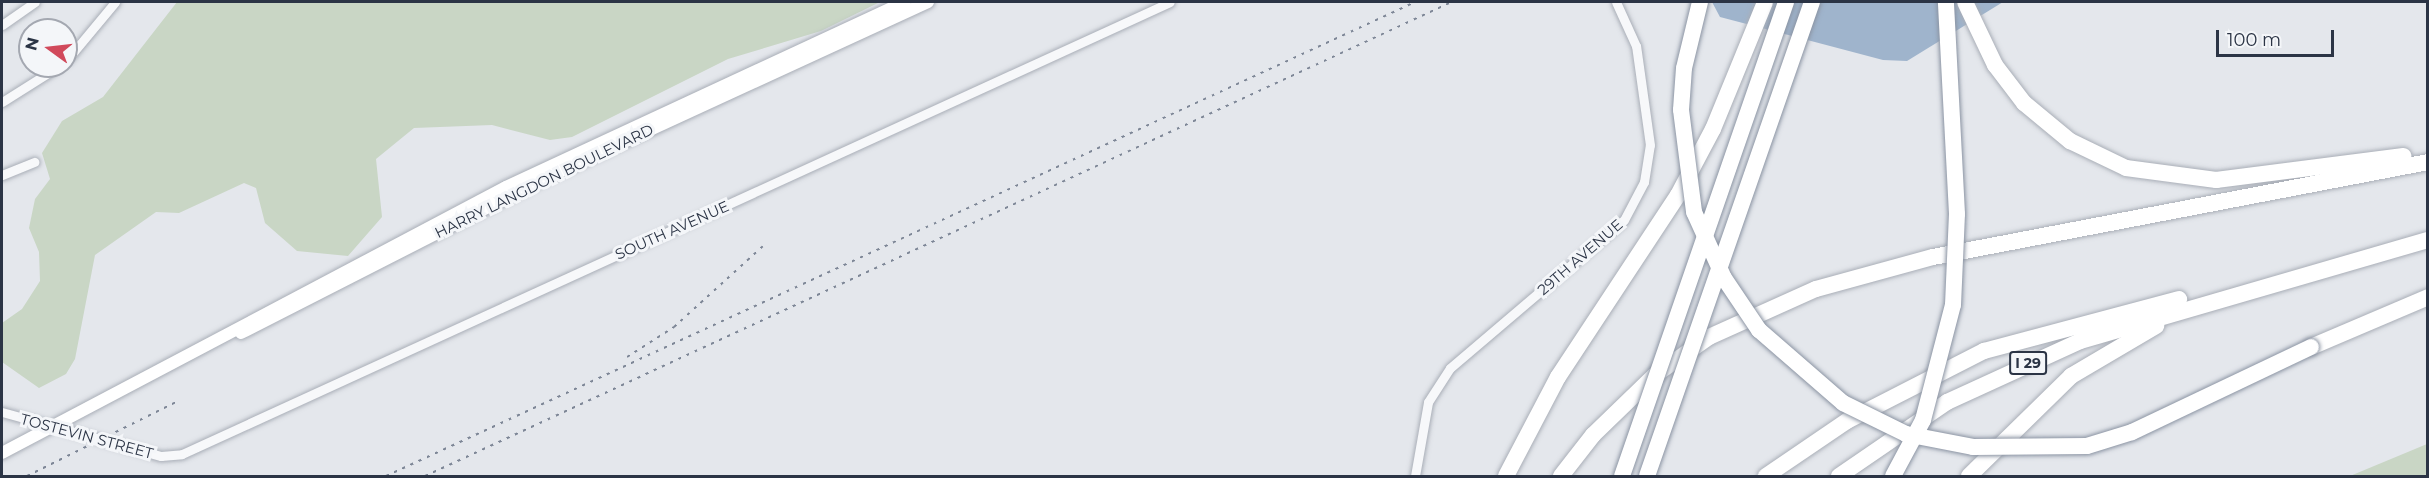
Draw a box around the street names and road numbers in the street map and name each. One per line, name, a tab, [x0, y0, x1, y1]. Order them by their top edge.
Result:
street label: HARRY LANGDON BOULEVARD	[432, 120, 656, 242]
street label: SOUTH AVENUE	[612, 197, 732, 263]
street label: 29TH AVENUE	[1534, 215, 1626, 299]
road number: I 29	[2008, 352, 2048, 374]
street label: TOSTEVIN STREET	[19, 410, 155, 462]

